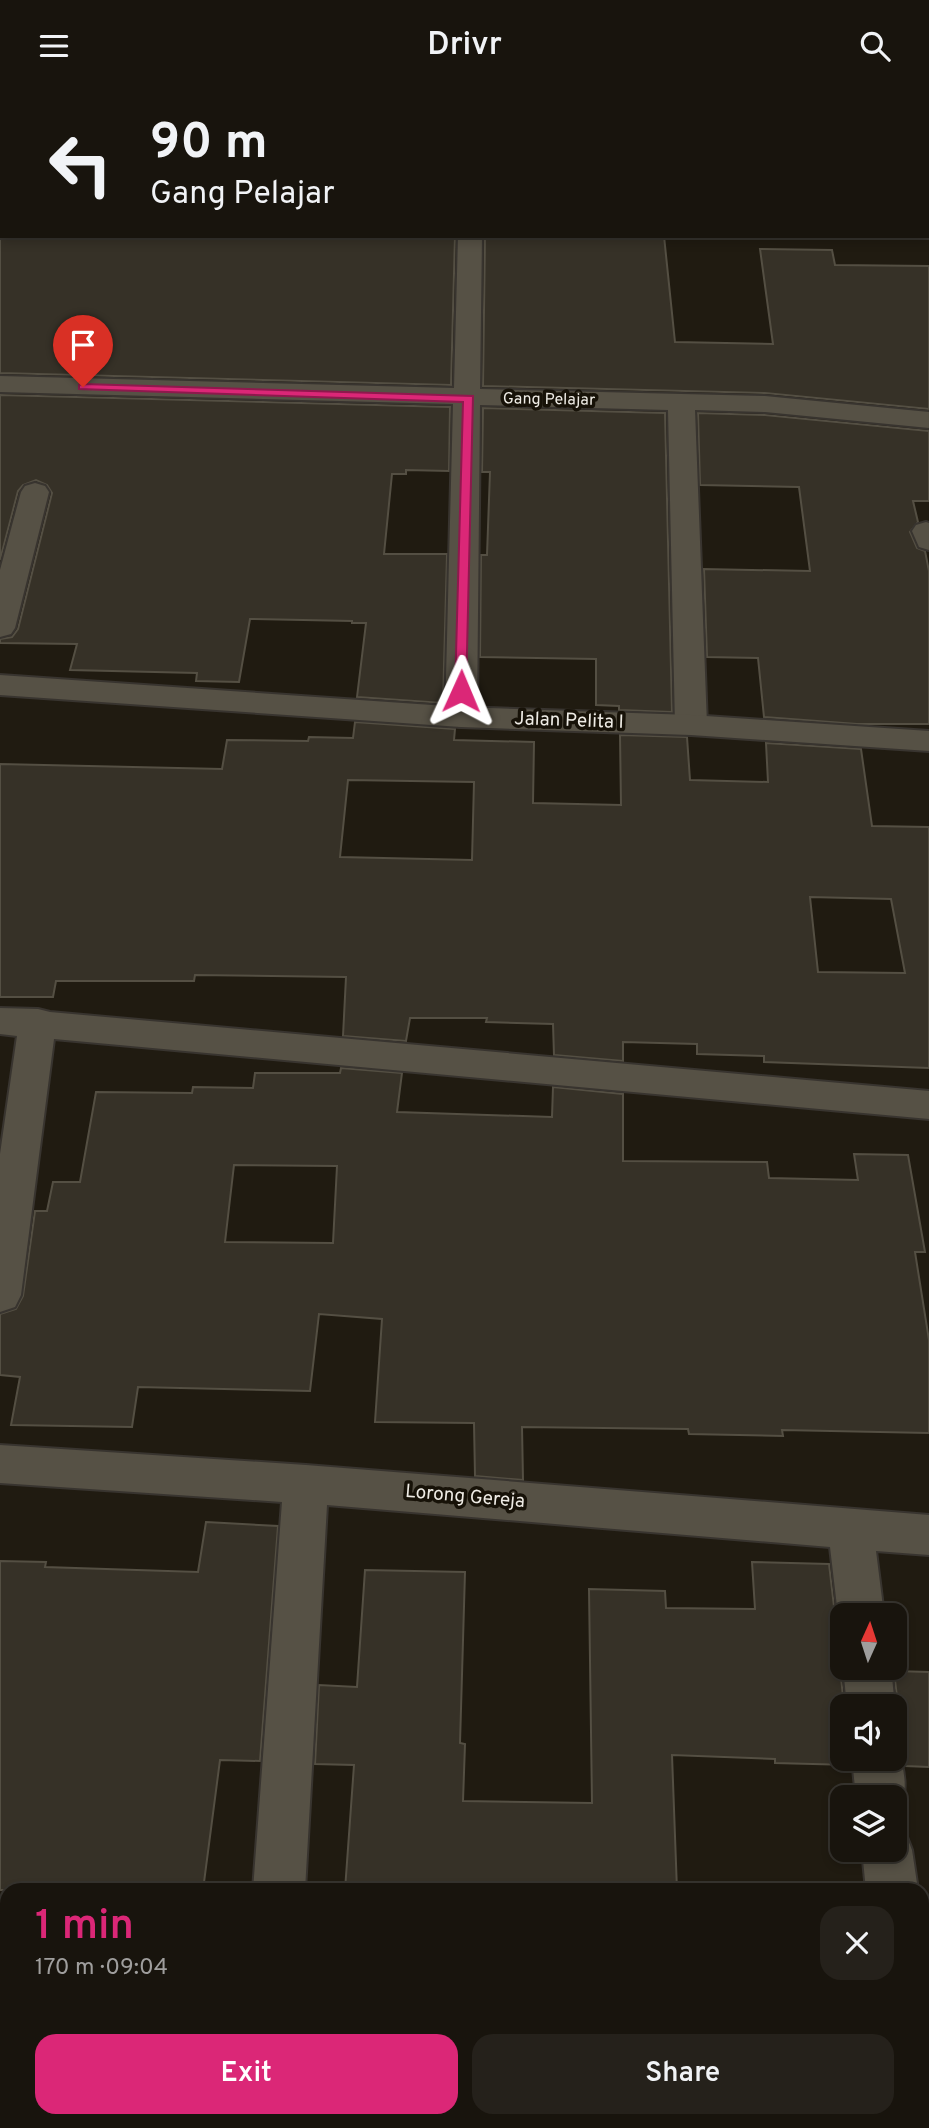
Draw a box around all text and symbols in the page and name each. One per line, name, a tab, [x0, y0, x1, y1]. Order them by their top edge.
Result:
text: Drivr	[427, 26, 502, 66]
icon: menu	[35, 27, 73, 65]
icon: search	[856, 27, 894, 65]
text: 90 m	[150, 114, 268, 176]
icon: left	[35, 119, 126, 210]
text: Gang Pelajar	[150, 175, 335, 215]
pin	[53, 315, 113, 387]
icon: arrive	[64, 326, 102, 364]
street label: Gang Pelajar	[503, 389, 595, 411]
position arrow	[424, 654, 498, 728]
street label: Jalan Pelita I	[514, 707, 624, 735]
street label: Lorong Gereja	[404, 1480, 526, 1514]
north arrow	[830, 1603, 906, 1680]
map controls	[830, 1603, 907, 1862]
button: sound	[830, 1694, 907, 1771]
button: layers	[830, 1785, 907, 1862]
text: 1 min	[35, 1901, 134, 1954]
button: close	[820, 1906, 894, 1980]
text: 170 m · 09:04	[35, 1954, 168, 1983]
button: Exit	[35, 2034, 458, 2114]
button: Share	[472, 2034, 894, 2114]

